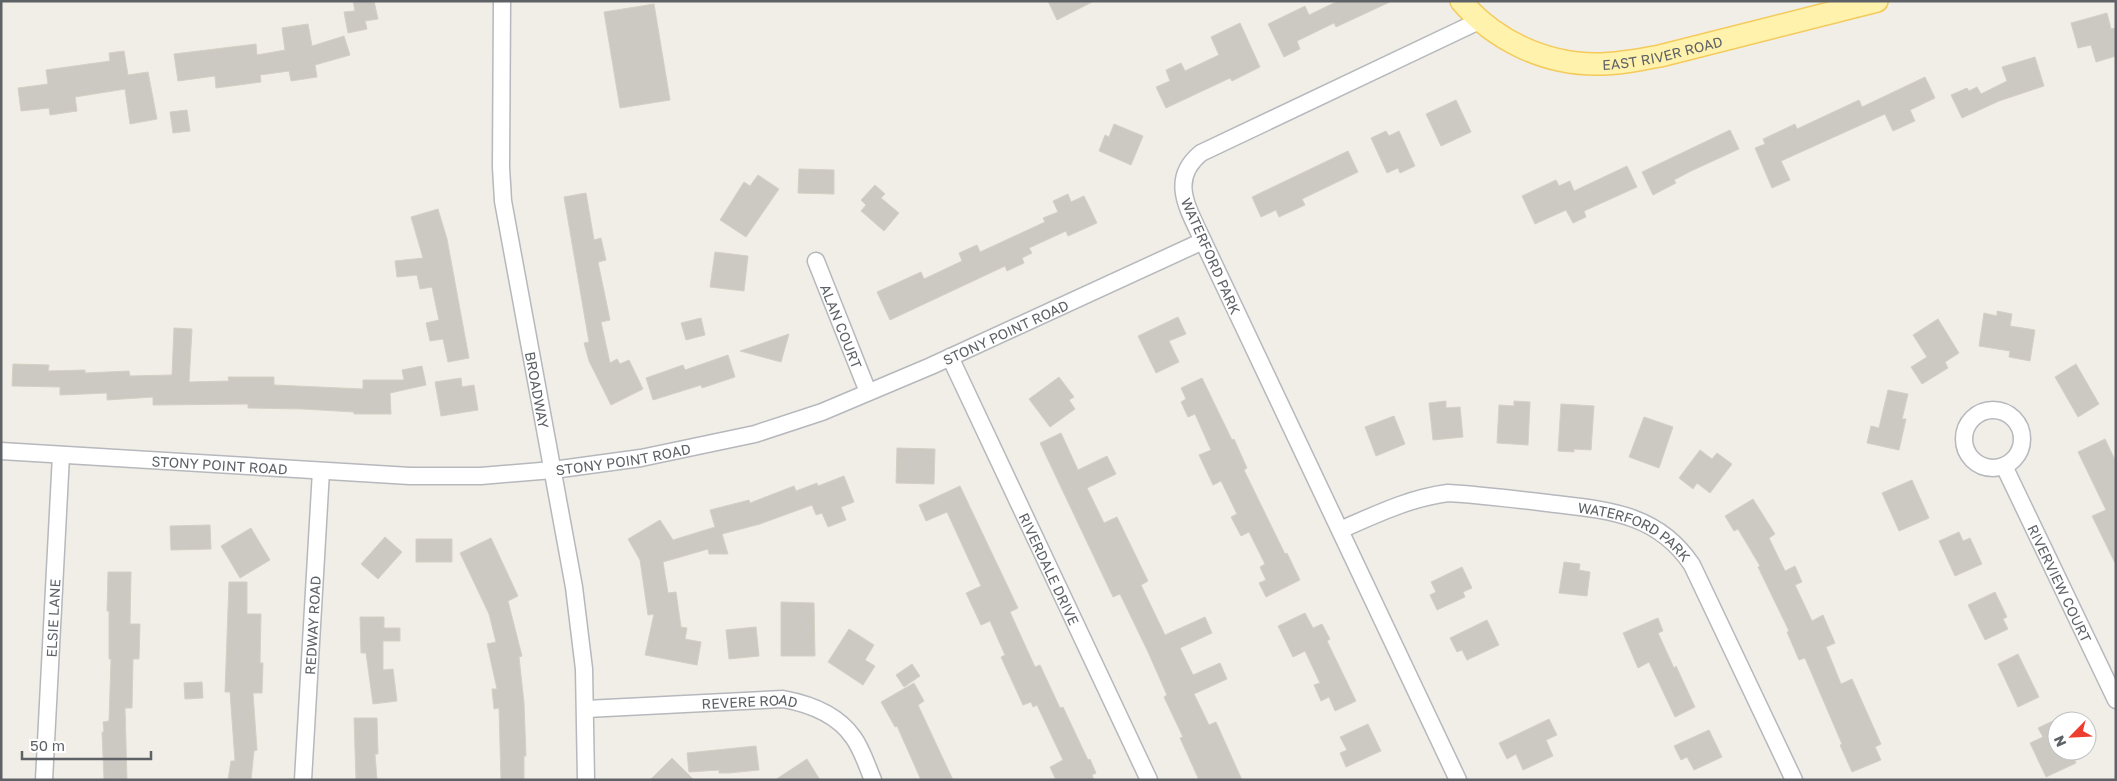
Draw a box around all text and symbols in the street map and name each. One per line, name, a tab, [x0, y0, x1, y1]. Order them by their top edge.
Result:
street label: EAST RIVER ROAD	[1602, 32, 1724, 72]
street label: WATERFORD PARK	[1178, 195, 1244, 317]
street label: ALAN COURT	[817, 281, 866, 371]
street label: STONY POINT ROAD	[940, 296, 1071, 368]
street label: BROADWAY	[522, 350, 553, 430]
street label: STONY POINT ROAD	[555, 439, 692, 478]
street label: STONY POINT ROAD	[151, 452, 288, 477]
street label: WATERFORD PARK	[1577, 498, 1695, 565]
street label: RIVERDALE DRIVE	[1016, 510, 1083, 628]
street label: RIVERVIEW COURT	[2025, 522, 2096, 645]
street label: REDWAY ROAD	[301, 575, 323, 675]
street label: ELSIE LANE	[42, 579, 63, 658]
street label: REVERE ROAD	[701, 690, 800, 712]
north arrow	[2047, 711, 2097, 761]
scale bar	[22, 728, 151, 760]
text: N	[2050, 733, 2070, 750]
text: 50 m	[30, 736, 65, 754]

